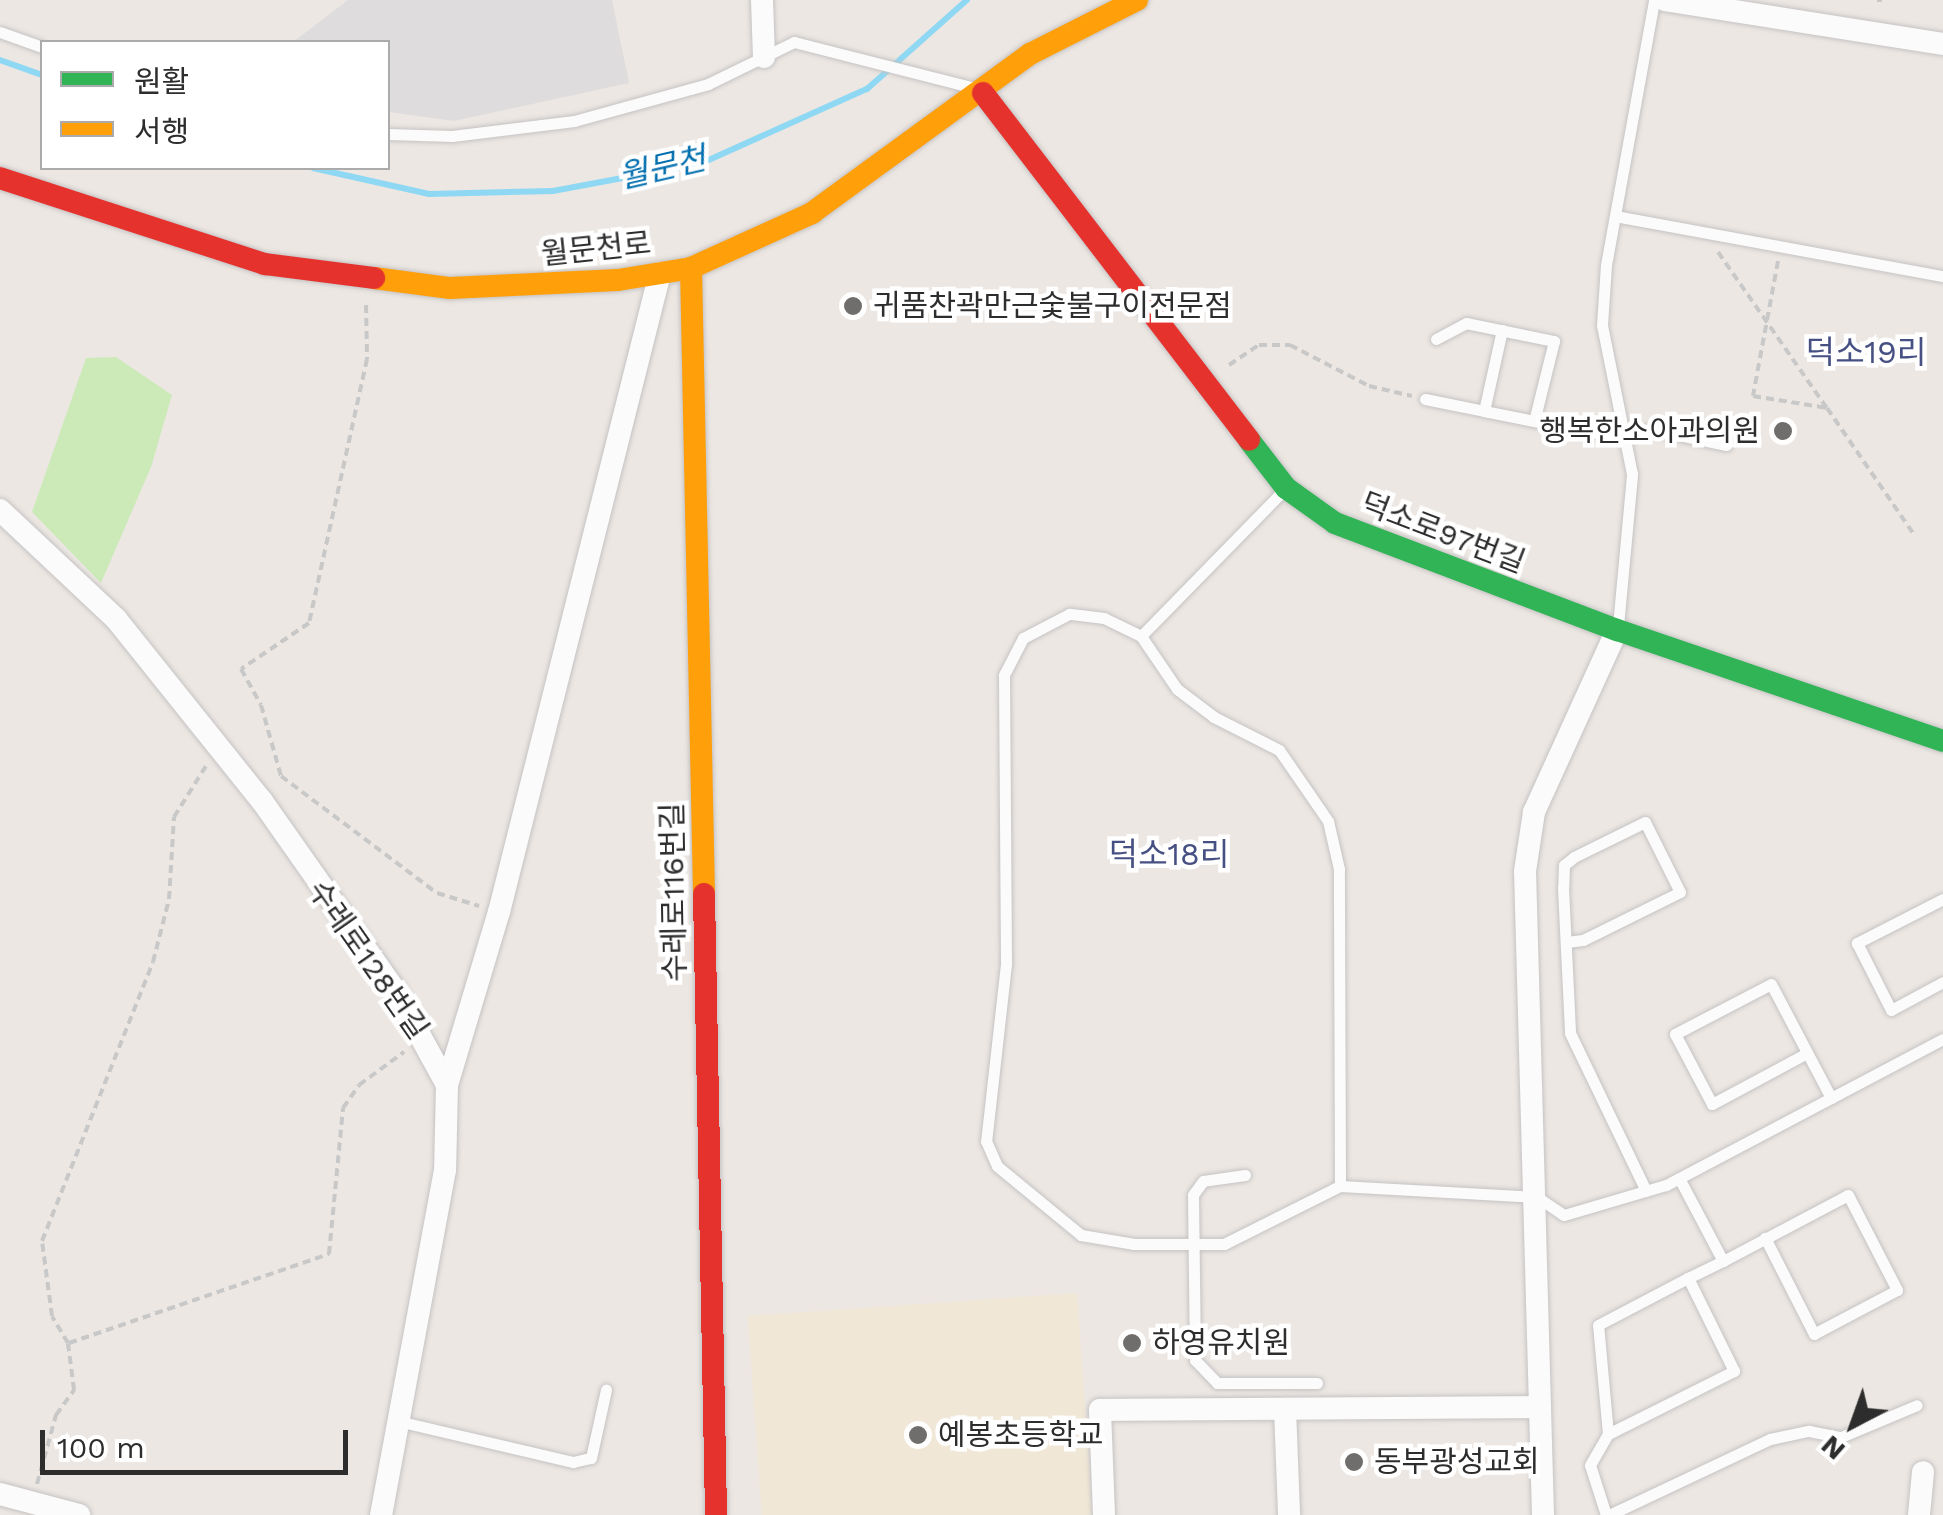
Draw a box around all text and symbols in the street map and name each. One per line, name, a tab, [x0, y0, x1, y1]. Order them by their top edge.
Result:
legend	[40, 40, 390, 170]
text: 원활	[134, 64, 189, 99]
text: 서행	[134, 114, 189, 149]
water label: 월문천	[615, 139, 709, 197]
street label: 월문천로	[539, 225, 653, 273]
place label: 귀품찬곽만근숯불구이전문점	[873, 288, 1232, 324]
marker: 귀품찬곽만근숯불구이전문점	[842, 295, 864, 317]
district label: 덕소19리	[1806, 333, 1926, 371]
place label: 행복한소아과의원	[1539, 413, 1760, 449]
marker: 행복한소아과의원	[1770, 418, 1796, 444]
street label: 덕소로97번길	[1356, 485, 1530, 581]
street label: 수레로116번길	[654, 802, 694, 982]
district label: 덕소18리	[1109, 835, 1229, 873]
street label: 수레로128번길	[300, 874, 436, 1046]
place label: 하영유치원	[1152, 1325, 1290, 1361]
marker: 하영유치원	[1121, 1332, 1143, 1354]
north arrow	[1803, 1375, 1903, 1475]
scale bar	[45, 1410, 352, 1472]
place label: 예봉초등학교	[938, 1417, 1104, 1453]
marker: 예봉초등학교	[907, 1424, 929, 1446]
text: N	[1814, 1429, 1852, 1467]
text: 100 m	[57, 1430, 145, 1465]
place label: 동부광성교회	[1374, 1444, 1540, 1480]
marker: 동부광성교회	[1343, 1451, 1365, 1473]

